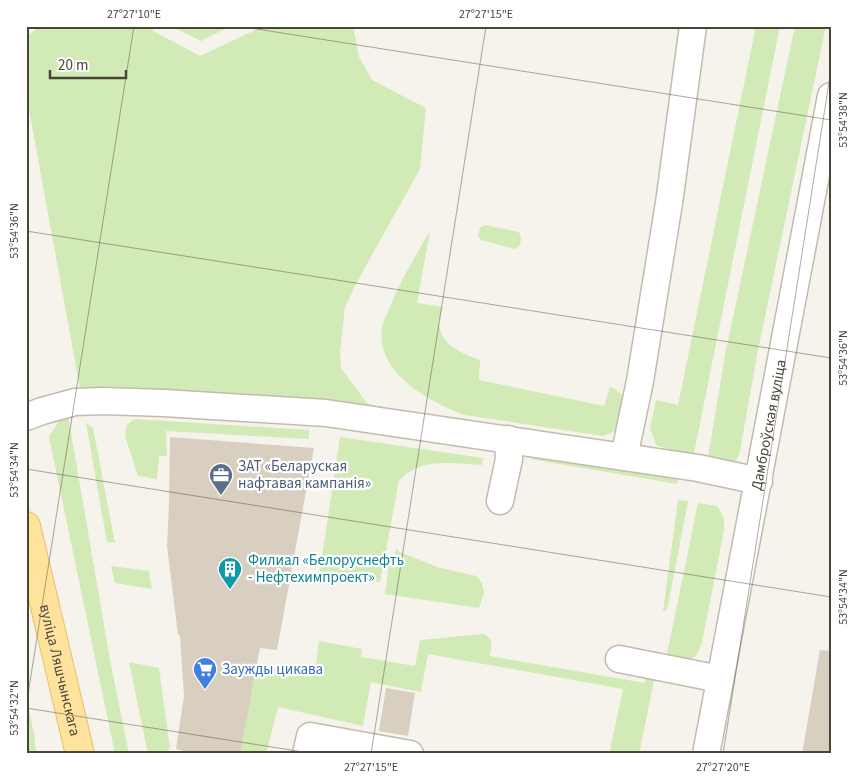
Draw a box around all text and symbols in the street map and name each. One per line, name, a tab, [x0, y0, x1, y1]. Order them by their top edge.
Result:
text: 27°27'10"E	[107, 6, 161, 23]
text: 27°27'15"E	[459, 6, 513, 23]
scale bar	[50, 48, 126, 80]
text: 20 m	[58, 55, 88, 76]
text: 53°54'38"N	[835, 92, 852, 148]
text: 53°54'36"N	[6, 203, 23, 259]
text: 53°54'36"N	[835, 330, 852, 386]
street label: Дамброўская вуліца	[746, 358, 792, 492]
text: 53°54'34"N	[6, 442, 23, 498]
place label: ЗАТ «Беларуская нафтавая кампанія»	[238, 456, 371, 494]
office icon: ЗАТ «Беларуская нафтавая кампанія»	[208, 462, 234, 496]
place label: Филиал «Белоруснефть - Нефтехимпроект»	[248, 550, 404, 588]
building icon: Филиал «Белоруснефть - Нефтехимпроект»	[217, 556, 243, 590]
text: 53°54'34"N	[835, 569, 852, 625]
street label: вуліца Ляшчынскага	[34, 602, 85, 738]
supermarket icon: Заужды цикава	[192, 656, 218, 690]
place label: Заужды цикава	[222, 659, 323, 680]
text: 53°54'32"N	[6, 680, 23, 736]
text: 27°27'15"E	[344, 759, 398, 776]
text: 27°27'20"E	[696, 759, 750, 776]

